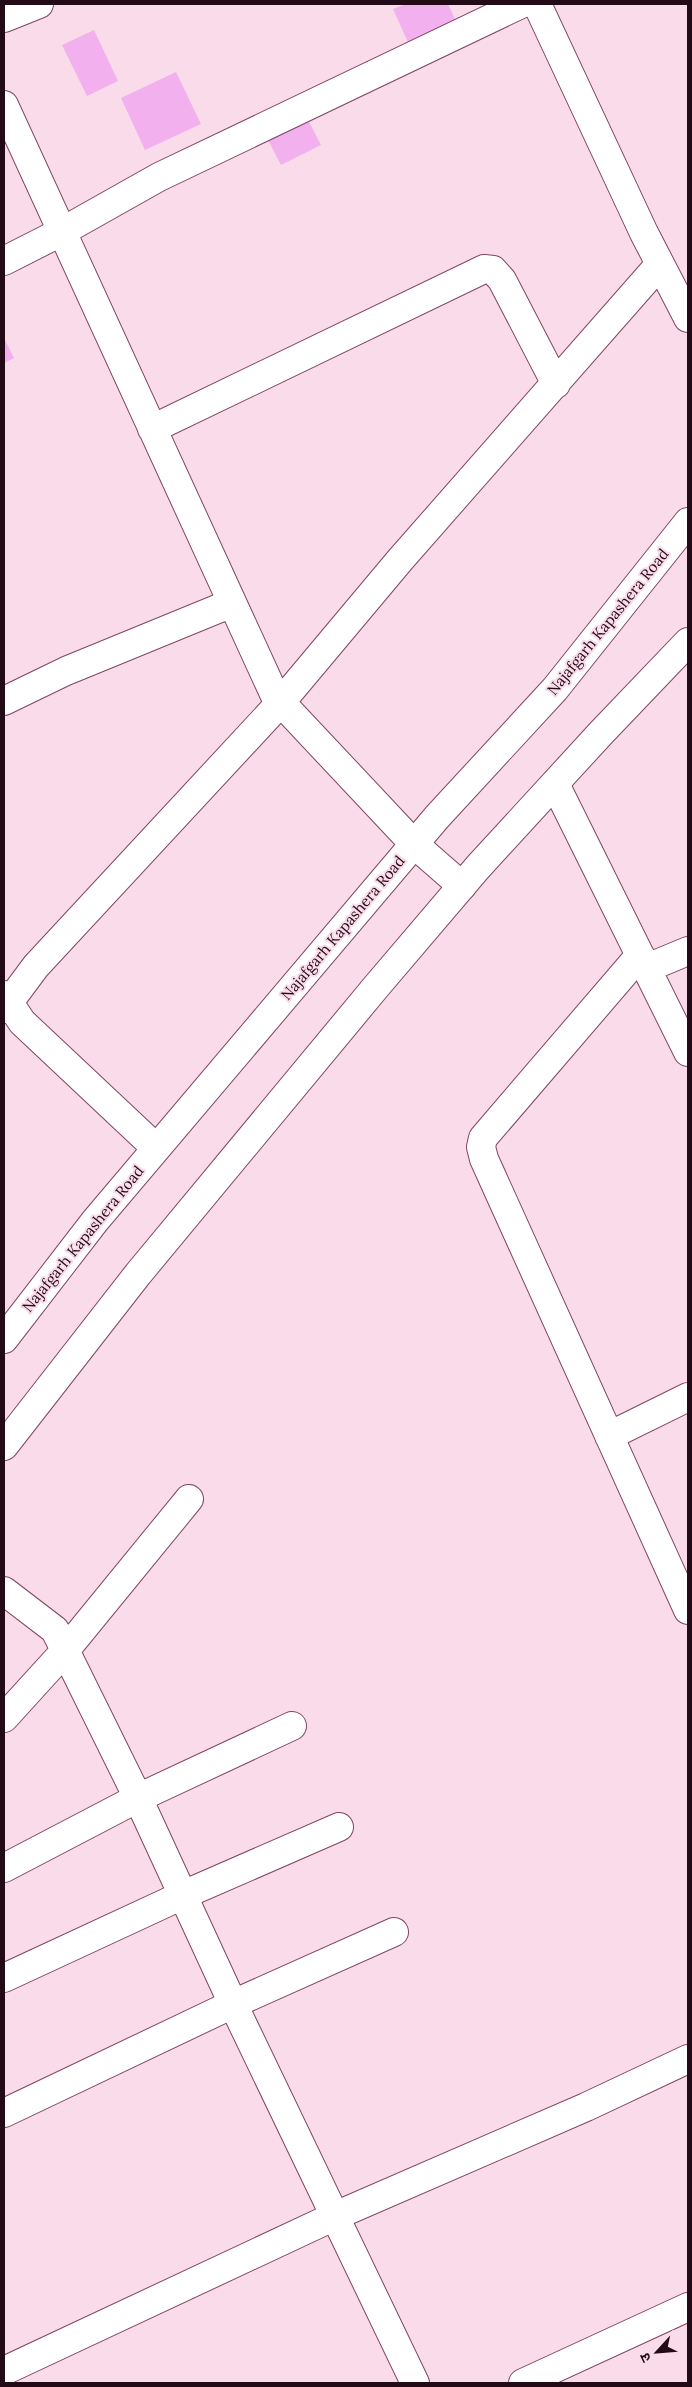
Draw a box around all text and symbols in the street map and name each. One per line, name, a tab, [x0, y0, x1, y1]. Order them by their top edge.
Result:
street label: Najafgarh Kapashera Road	[543, 545, 673, 699]
street label: Najafgarh Kapashera Road	[277, 852, 409, 1004]
street label: Najafgarh Kapashera Road	[18, 1162, 148, 1316]
north arrow	[632, 2327, 682, 2377]
text: उ	[635, 2349, 655, 2365]

